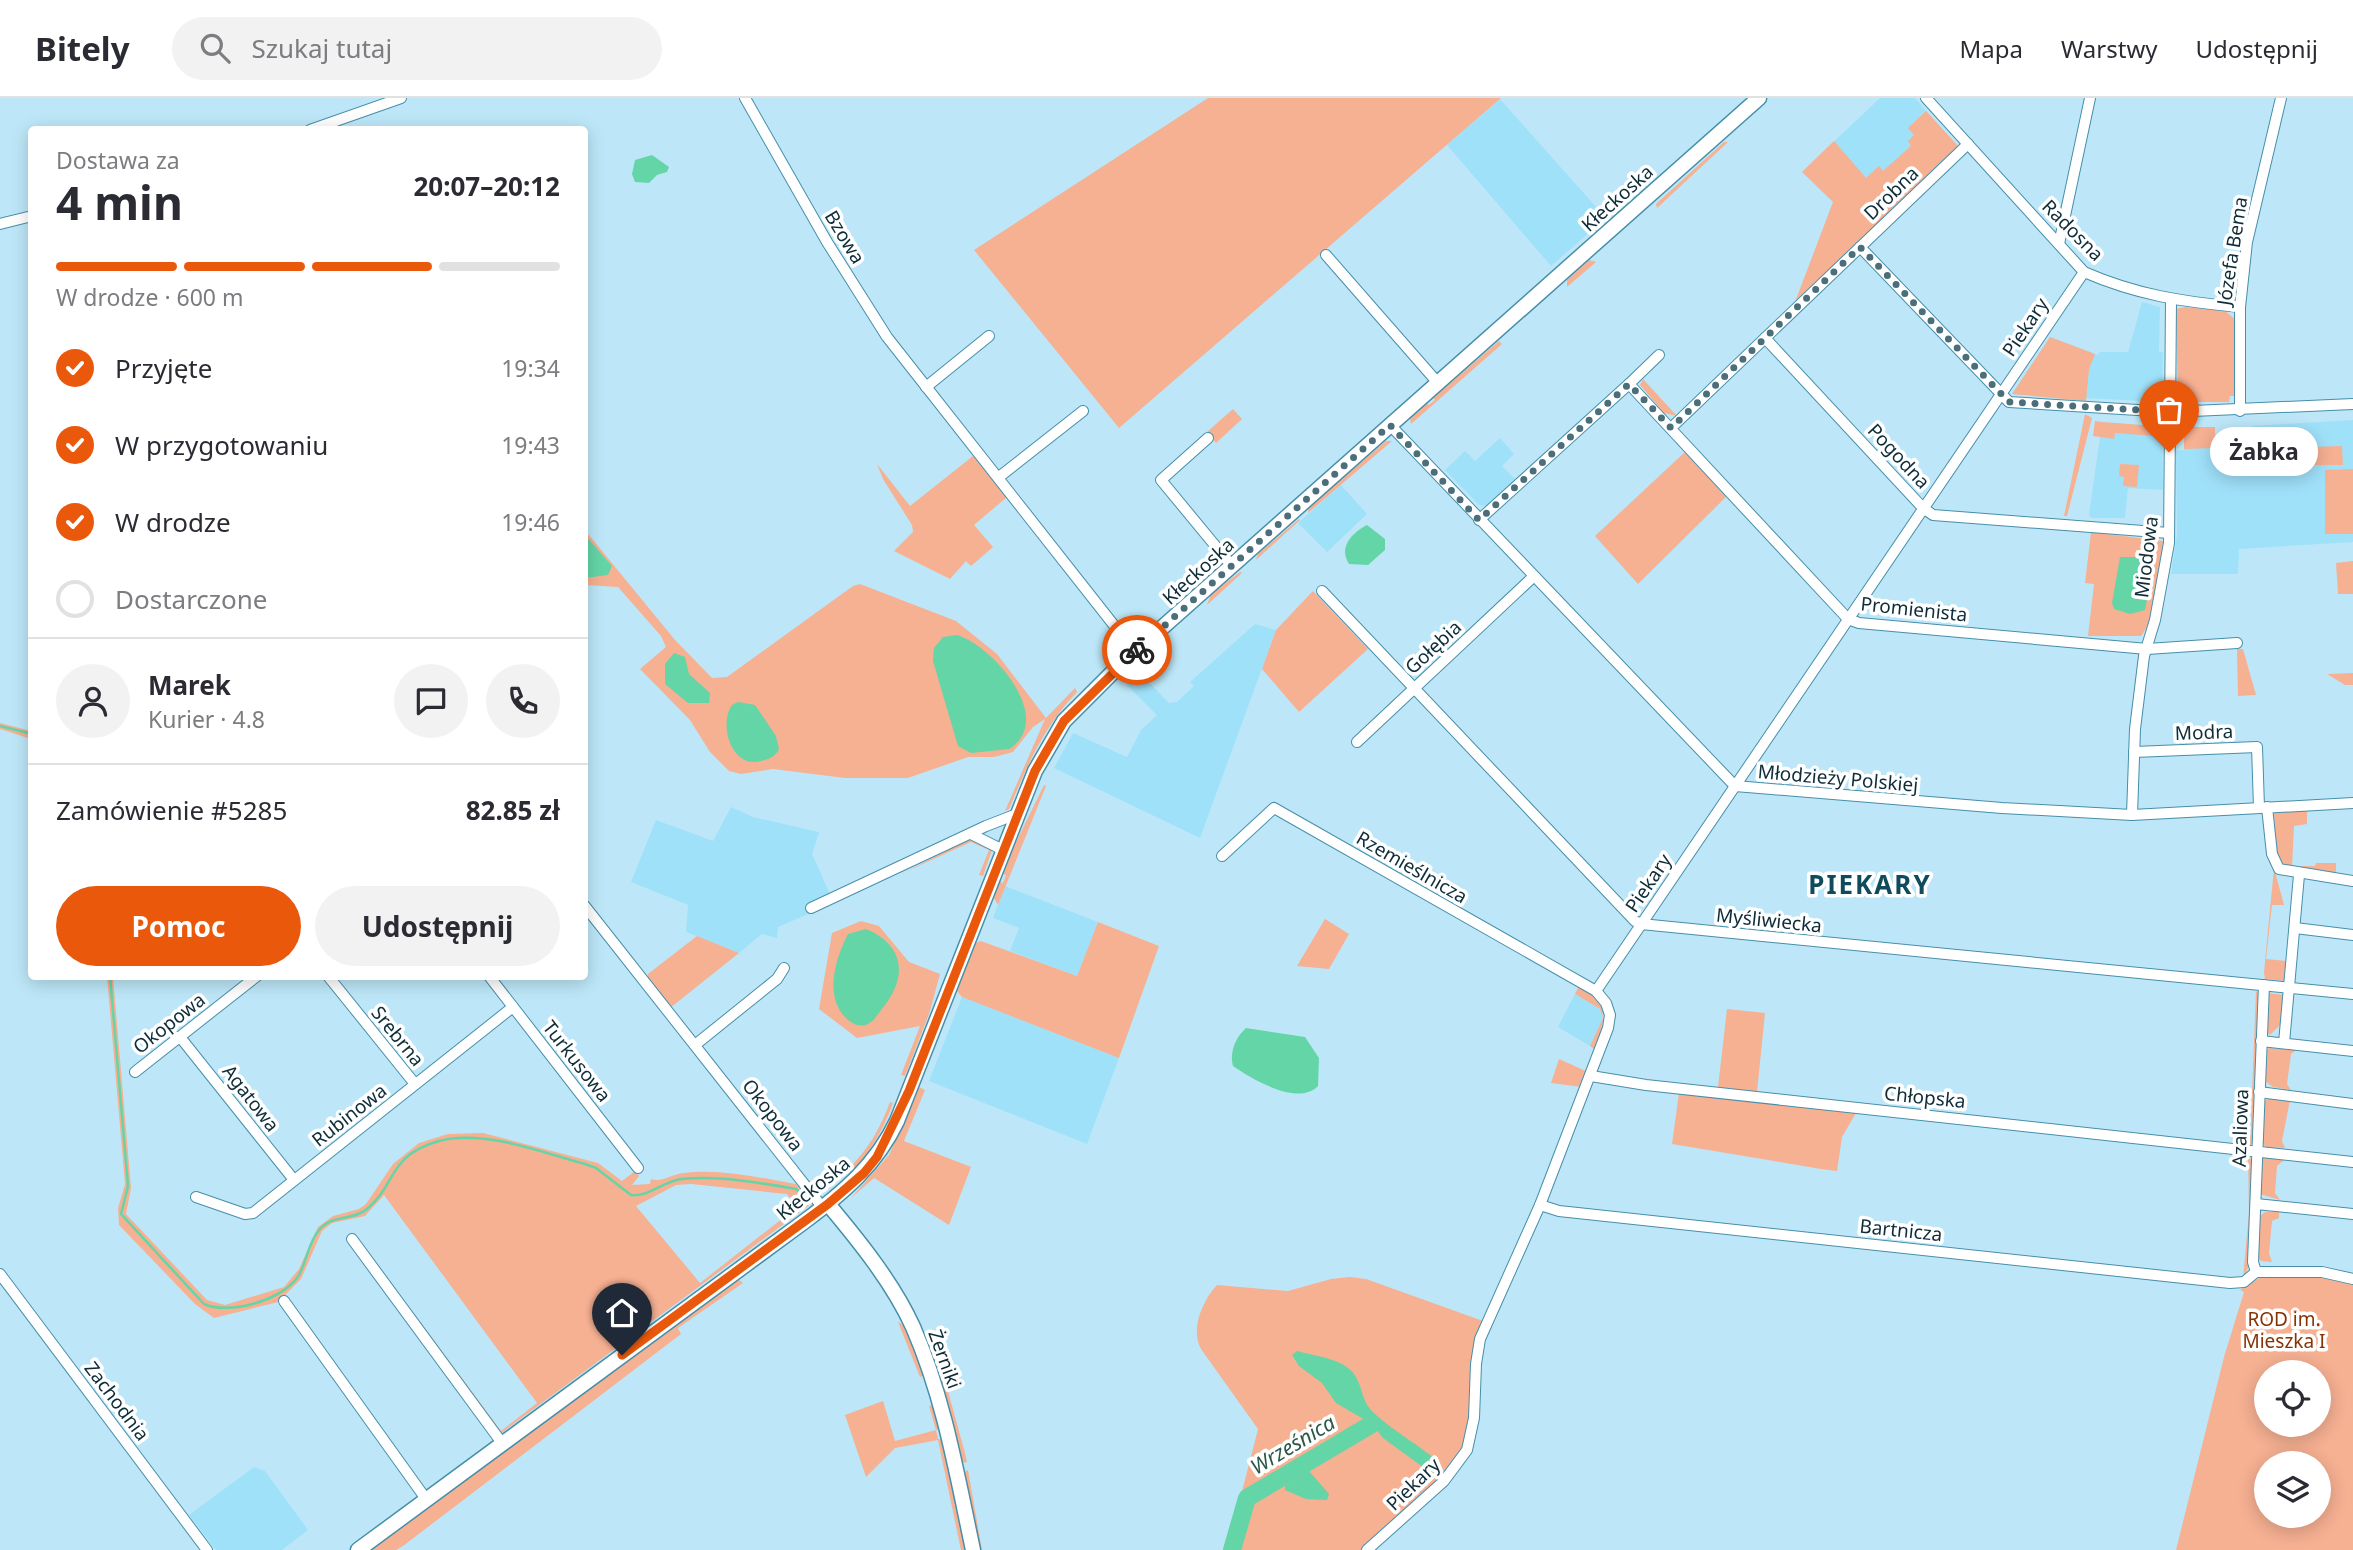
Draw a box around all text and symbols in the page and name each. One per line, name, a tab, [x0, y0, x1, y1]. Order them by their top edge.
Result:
search box	[172, 17, 662, 80]
text: Bitely	[35, 26, 130, 71]
icon: search	[196, 29, 234, 67]
text: Szukaj tutaj	[252, 30, 392, 66]
text: Mapa	[1960, 32, 2023, 65]
text: Warstwy	[2061, 32, 2158, 65]
text: Udostępnij	[2196, 32, 2318, 65]
text: Dostawa za	[56, 144, 180, 176]
street label: Kłeckoska	[1576, 159, 1658, 237]
street label: Drobna	[1858, 160, 1924, 226]
text: 20:07–20:12	[413, 168, 560, 204]
text: 4 min	[56, 171, 183, 233]
street label: Radosna	[2037, 194, 2109, 266]
street label: Józefa Bema	[2210, 195, 2253, 309]
street label: Bzowa	[819, 205, 871, 269]
text: W drodze · 600 m	[56, 281, 243, 313]
street label: Piekary	[1996, 292, 2054, 361]
icon: check	[56, 349, 94, 387]
text: Przyjęte	[115, 350, 212, 386]
text: 19:34	[501, 352, 560, 384]
pin	[2139, 380, 2199, 452]
icon: bag	[2150, 391, 2188, 429]
street label: Pogodna	[1862, 418, 1936, 494]
icon: check	[56, 426, 94, 464]
text: W przygotowaniu	[115, 427, 328, 463]
callout: Żabka	[2211, 428, 2320, 476]
text: 19:43	[501, 429, 560, 461]
text: Żabka	[2229, 435, 2299, 467]
icon: check	[56, 503, 94, 541]
text: W drodze	[115, 504, 231, 540]
text: 19:46	[501, 506, 560, 538]
street label: Miodowa	[2128, 515, 2164, 599]
street label: Kłeckoska	[1157, 532, 1239, 610]
text: Dostarczone	[115, 581, 268, 617]
street label: Promienista	[1859, 590, 1969, 628]
street label: Gołębia	[1399, 614, 1467, 680]
courier	[1102, 615, 1172, 685]
icon: bike	[1118, 631, 1156, 669]
button: person	[56, 664, 130, 738]
button: chat	[394, 664, 468, 738]
button: phone	[486, 664, 560, 738]
text: Marek	[148, 667, 231, 703]
text: Kurier · 4.8	[148, 703, 265, 735]
street label: Modra	[2174, 718, 2234, 746]
street label: Młodzieży Polskiej	[1757, 758, 1919, 798]
text: Zamówienie #5285	[56, 792, 287, 828]
text: 82.85 zł	[466, 792, 560, 828]
street label: Rzemieślnicza	[1352, 825, 1472, 909]
street label: Piekary	[1619, 848, 1677, 917]
district label: PIEKARY	[1808, 866, 1932, 902]
button: Pomoc	[56, 886, 301, 966]
button: Udostępnij	[315, 886, 560, 966]
street label: Myśliwiecka	[1715, 902, 1823, 938]
street label: Okopowa	[128, 987, 210, 1059]
street label: Srebrna	[366, 1000, 430, 1072]
street label: Turkusowa	[537, 1015, 617, 1107]
street label: Agatowa	[217, 1059, 285, 1137]
street label: Okopowa	[737, 1074, 809, 1156]
street label: Rubinowa	[306, 1077, 392, 1153]
street label: Chłopska	[1883, 1080, 1967, 1114]
street label: Azaliowa	[2226, 1088, 2254, 1168]
street label: Kłeckoska	[771, 1150, 855, 1226]
street label: Bartnicza	[1858, 1213, 1944, 1247]
pin	[592, 1283, 652, 1355]
icon: home	[603, 1294, 641, 1332]
park label: ROD im. Mieszka I	[2242, 1306, 2326, 1354]
street label: Żerniki	[922, 1326, 968, 1392]
street label: Zachodnia	[79, 1356, 155, 1446]
map controls	[2254, 1360, 2331, 1528]
button: locate	[2254, 1360, 2331, 1437]
water label: Wrześnica	[1245, 1408, 1340, 1480]
button: layers	[2254, 1451, 2331, 1528]
street label: Piekary	[1380, 1452, 1446, 1516]

